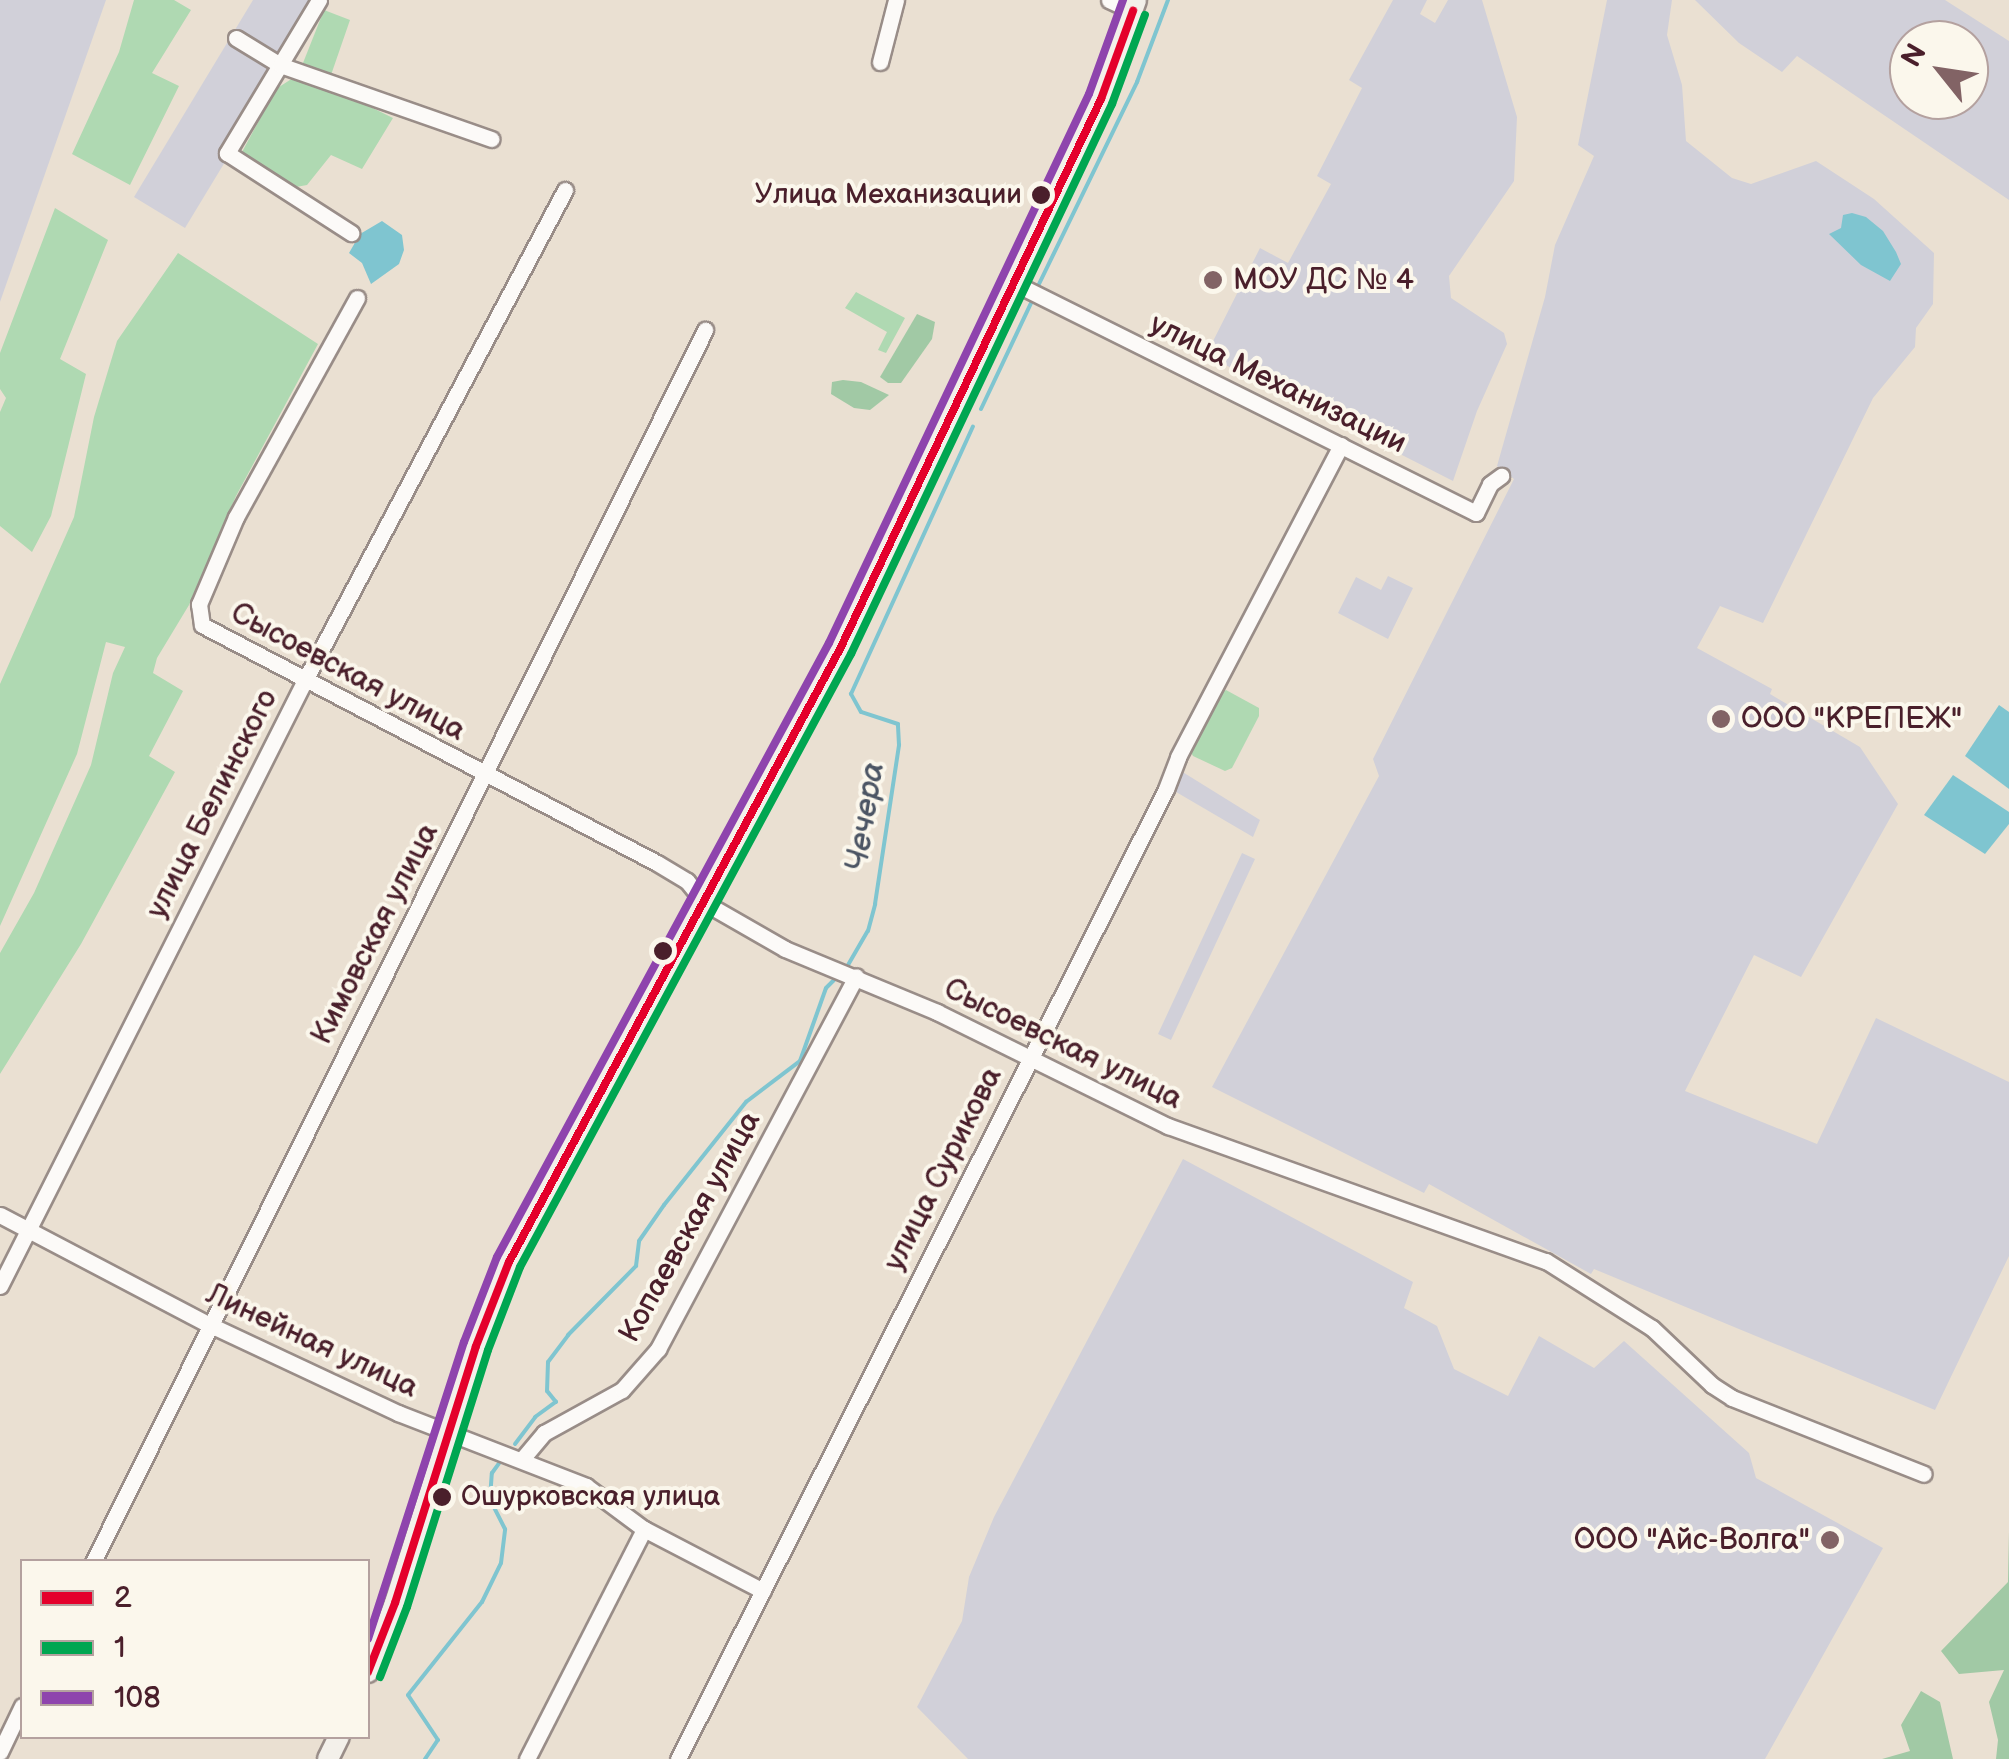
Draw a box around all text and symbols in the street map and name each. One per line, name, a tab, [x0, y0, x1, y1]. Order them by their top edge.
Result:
north arrow	[1889, 20, 1989, 120]
text: N	[1895, 38, 1934, 73]
place label: Улица Механизации	[754, 178, 1022, 212]
marker: Улица Механизации	[1031, 185, 1051, 205]
place label: МОУ ДС № 4	[1233, 262, 1414, 298]
marker: МОУ ДС № 4	[1202, 269, 1224, 291]
street label: улица Механизации	[1144, 306, 1412, 462]
street label: Сысоевская улица	[225, 595, 471, 749]
street label: улица Белинского	[139, 684, 285, 924]
place label: ООО "КРЕПЕЖ"	[1741, 701, 1962, 737]
marker: ООО "КРЕПЕЖ"	[1710, 708, 1732, 730]
water label: Чечера	[838, 759, 894, 875]
street label: Кимовская улица	[304, 818, 446, 1050]
unlabelled marker	[653, 941, 673, 961]
street label: Сысоевская улица	[938, 971, 1188, 1117]
street label: улица Сурикова	[876, 1061, 1010, 1277]
street label: Копаевская улица	[612, 1105, 768, 1349]
street label: Линейная улица	[201, 1276, 423, 1406]
place label: Ошурковская улица	[461, 1480, 720, 1514]
marker: Ошурковская улица	[432, 1487, 452, 1507]
place label: ООО "Айс-Волга"	[1574, 1522, 1810, 1558]
marker: ООО "Айс-Волга"	[1819, 1529, 1841, 1551]
legend	[20, 1559, 370, 1739]
text: 2	[114, 1580, 132, 1616]
text: 1	[114, 1630, 126, 1666]
text: 108	[114, 1680, 161, 1716]

